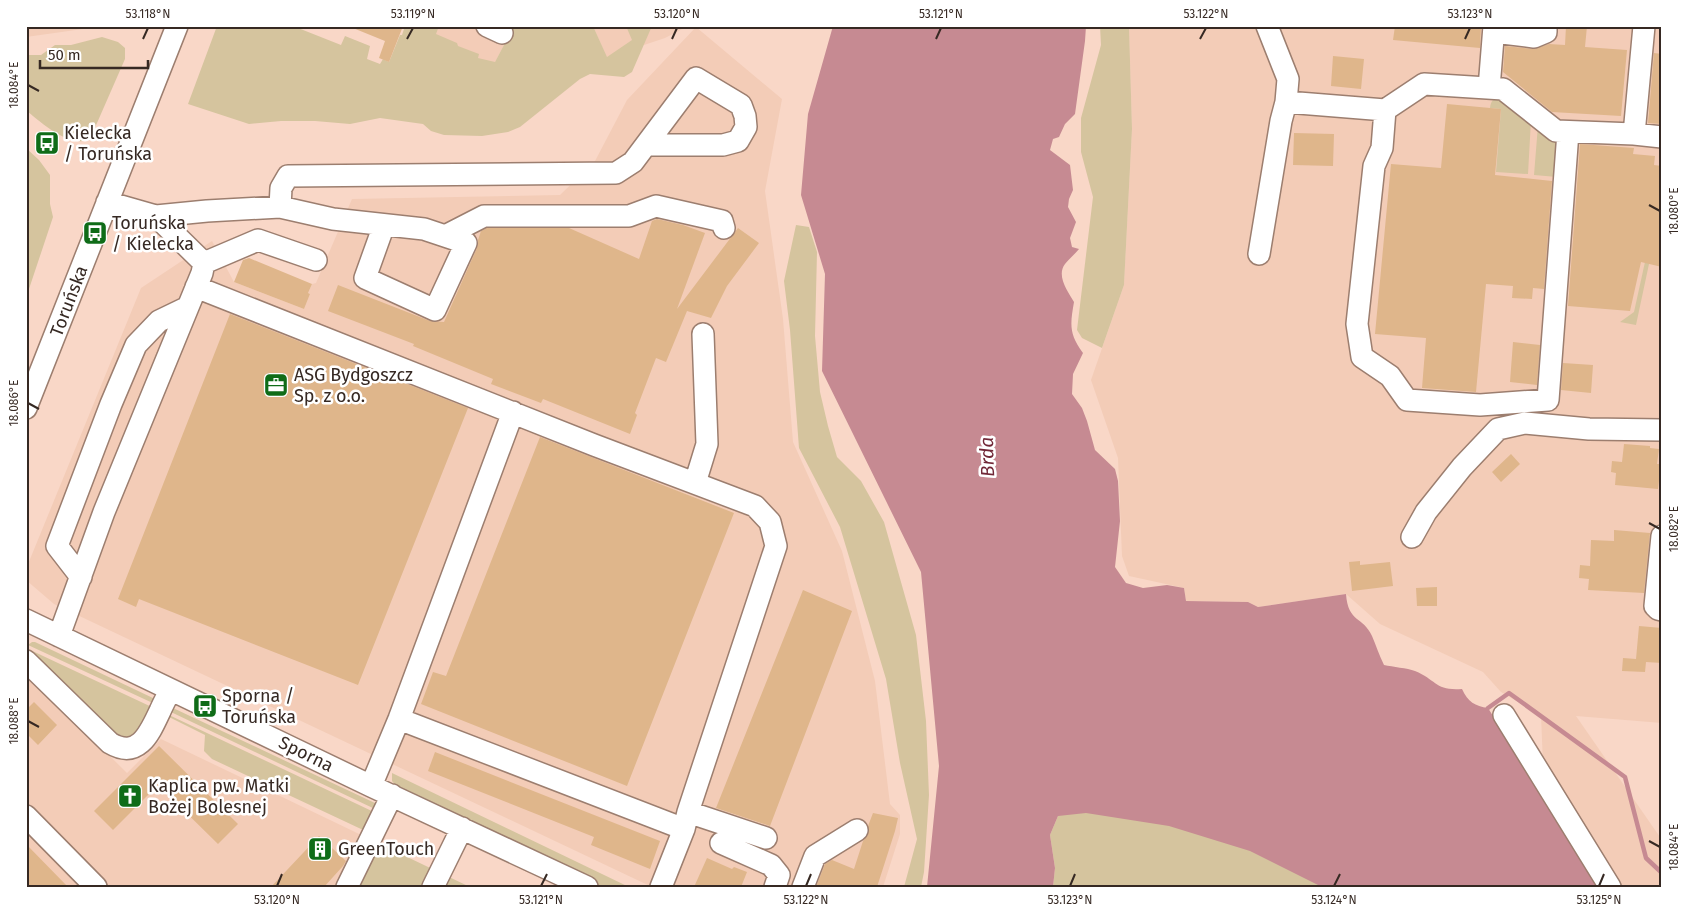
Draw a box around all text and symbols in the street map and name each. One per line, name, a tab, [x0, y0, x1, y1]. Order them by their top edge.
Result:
text: 53.118°N	[126, 7, 170, 21]
text: 53.119°N	[391, 7, 435, 21]
text: 53.120°N	[654, 7, 700, 21]
text: 53.121°N	[919, 7, 963, 21]
text: 53.122°N	[1183, 7, 1229, 21]
text: 53.123°N	[1447, 7, 1493, 21]
scale bar	[40, 38, 148, 70]
text: 50 m	[48, 46, 81, 64]
text: 18.084°E	[7, 62, 21, 108]
place label: Kielecka / Toruńska	[64, 122, 152, 165]
bus stop icon: Kielecka / Toruńska	[34, 130, 60, 156]
text: 18.080°E	[1667, 187, 1681, 235]
place label: Toruńska / Kielecka	[112, 212, 194, 255]
bus stop icon: Toruńska / Kielecka	[82, 220, 108, 246]
street label: Toruńska	[45, 263, 93, 339]
place label: ASG Bydgoszcz Sp. z o.o.	[294, 364, 413, 407]
office icon: ASG Bydgoszcz Sp. z o.o.	[263, 372, 289, 398]
text: 18.086°E	[7, 380, 21, 426]
water label: Brda	[975, 437, 999, 477]
text: 18.082°E	[1667, 506, 1681, 552]
place label: Sporna / Toruńska	[222, 685, 296, 728]
bus stop icon: Sporna / Toruńska	[192, 693, 218, 719]
text: 18.088°E	[7, 697, 21, 745]
street label: Sporna	[275, 731, 337, 777]
place label: Kaplica pw. Matki Bożej Bolesnej	[148, 775, 289, 818]
church icon: Kaplica pw. Matki Bożej Bolesnej	[117, 783, 143, 809]
text: 18.084°E	[1667, 824, 1681, 870]
building icon: GreenTouch	[307, 836, 333, 862]
place label: GreenTouch	[338, 838, 434, 860]
text: 53.120°N	[254, 893, 300, 907]
text: 53.121°N	[519, 893, 563, 907]
text: 53.122°N	[783, 893, 829, 907]
text: 53.123°N	[1047, 893, 1093, 907]
text: 53.124°N	[1311, 893, 1357, 907]
text: 53.125°N	[1576, 893, 1622, 907]

